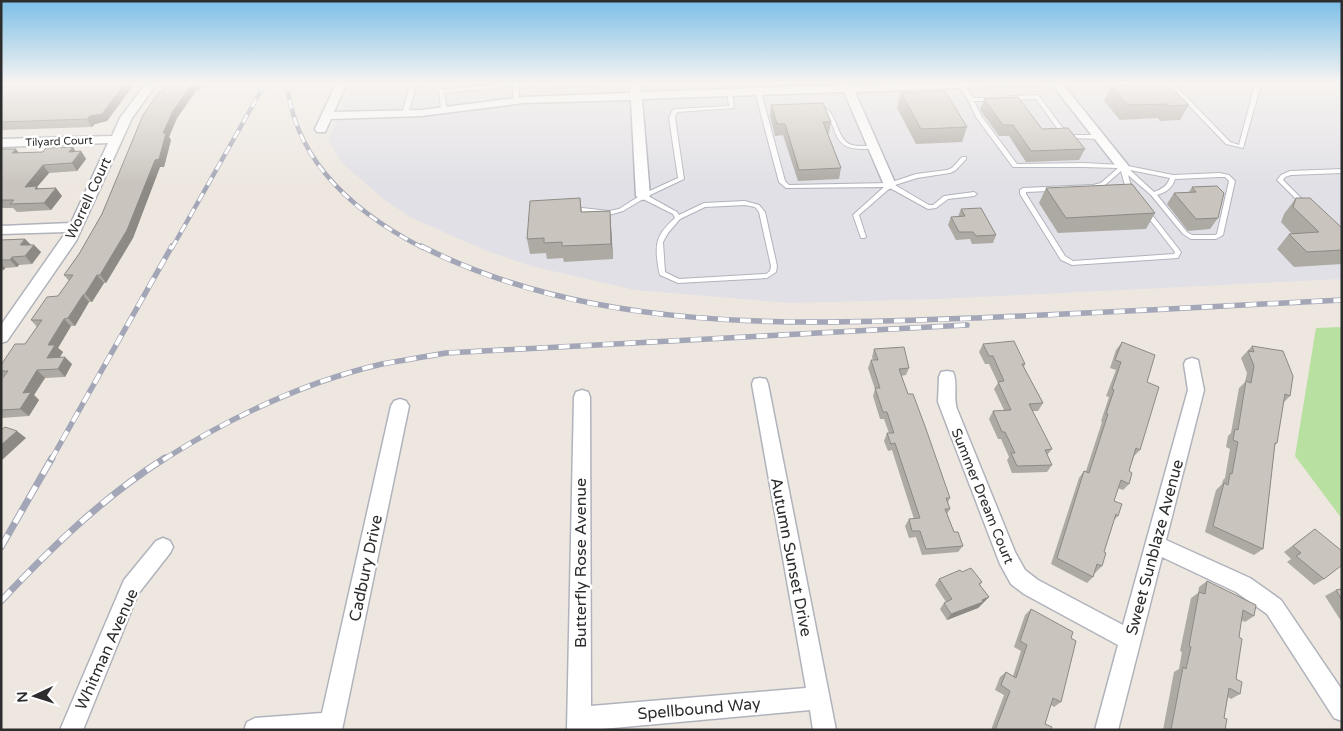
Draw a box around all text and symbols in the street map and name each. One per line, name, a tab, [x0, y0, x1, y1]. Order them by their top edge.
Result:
street label: Tilyard Court	[25, 134, 93, 149]
street label: Worrell Court	[62, 154, 115, 242]
street label: Summer Dream Court	[948, 426, 1018, 567]
street label: Sweet Sunblaze Avenue	[1122, 457, 1188, 637]
street label: Autumn Sunset Drive	[766, 476, 816, 638]
street label: Butterfly Rose Avenue	[571, 478, 591, 648]
street label: Cadbury Drive	[345, 513, 387, 623]
street label: Whitman Avenue	[71, 586, 143, 713]
north arrow	[10, 671, 60, 721]
text: N	[14, 691, 31, 703]
street label: Spellbound Way	[637, 694, 762, 724]

